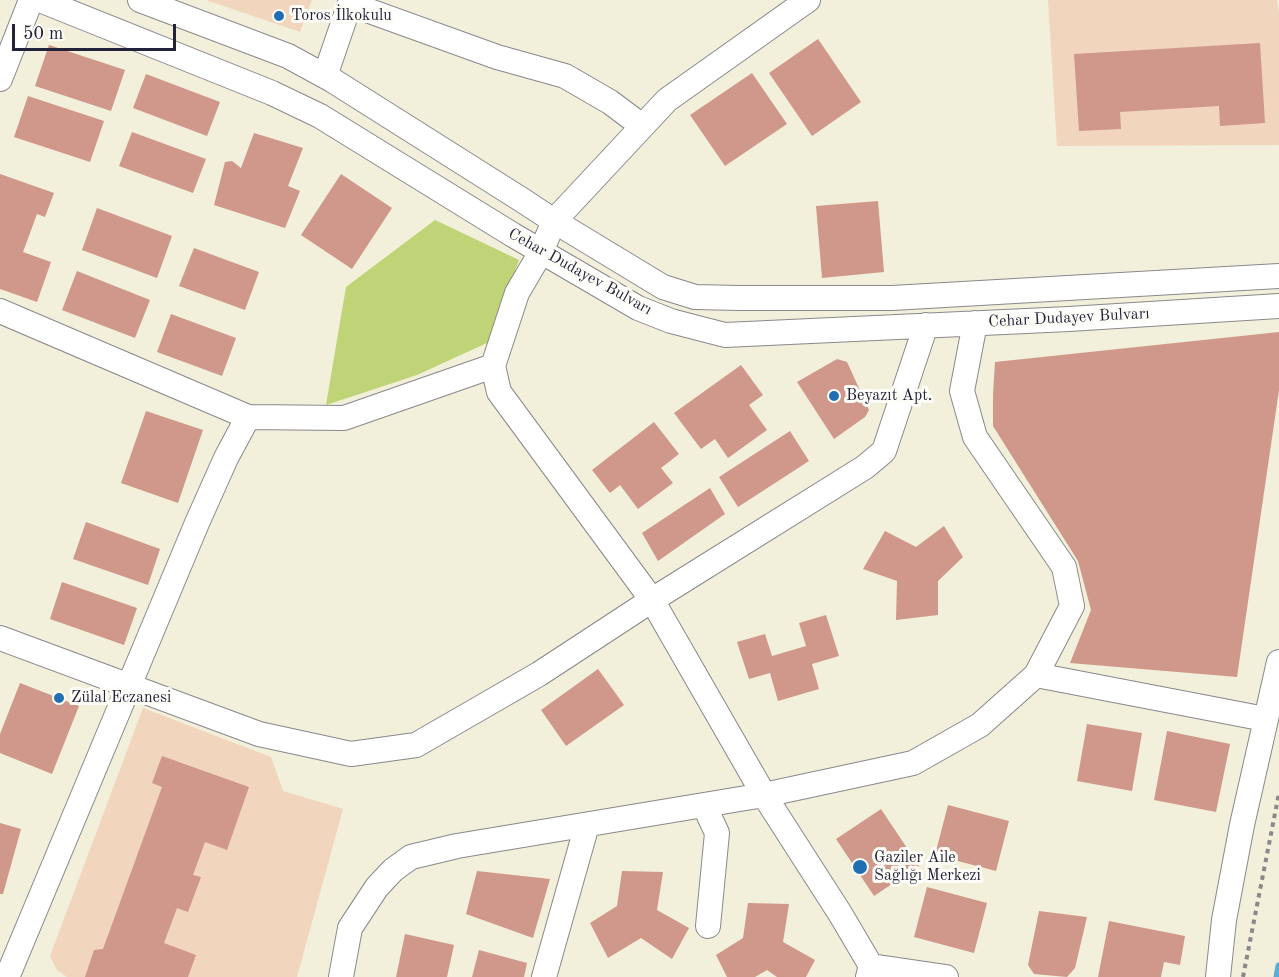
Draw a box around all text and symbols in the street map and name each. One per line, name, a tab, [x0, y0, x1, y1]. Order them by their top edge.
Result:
place label: Toros İlkokulu	[291, 6, 392, 26]
marker: Toros İlkokulu	[272, 9, 286, 23]
scale bar	[15, 12, 178, 50]
text: 50 m	[23, 25, 63, 43]
street label: Cehar Dudayev Bulvarı	[505, 224, 655, 320]
street label: Cehar Dudayev Bulvarı	[988, 304, 1150, 332]
place label: Beyazıt Apt.	[846, 386, 932, 406]
marker: Beyazıt Apt.	[827, 389, 841, 403]
place label: Zülal Eczanesi	[71, 688, 171, 708]
marker: Zülal Eczanesi	[52, 691, 66, 705]
place label: Gaziler Aile Sağlığı Merkezi	[874, 848, 981, 886]
marker: Gaziler Aile Sağlığı Merkezi	[851, 858, 869, 876]

